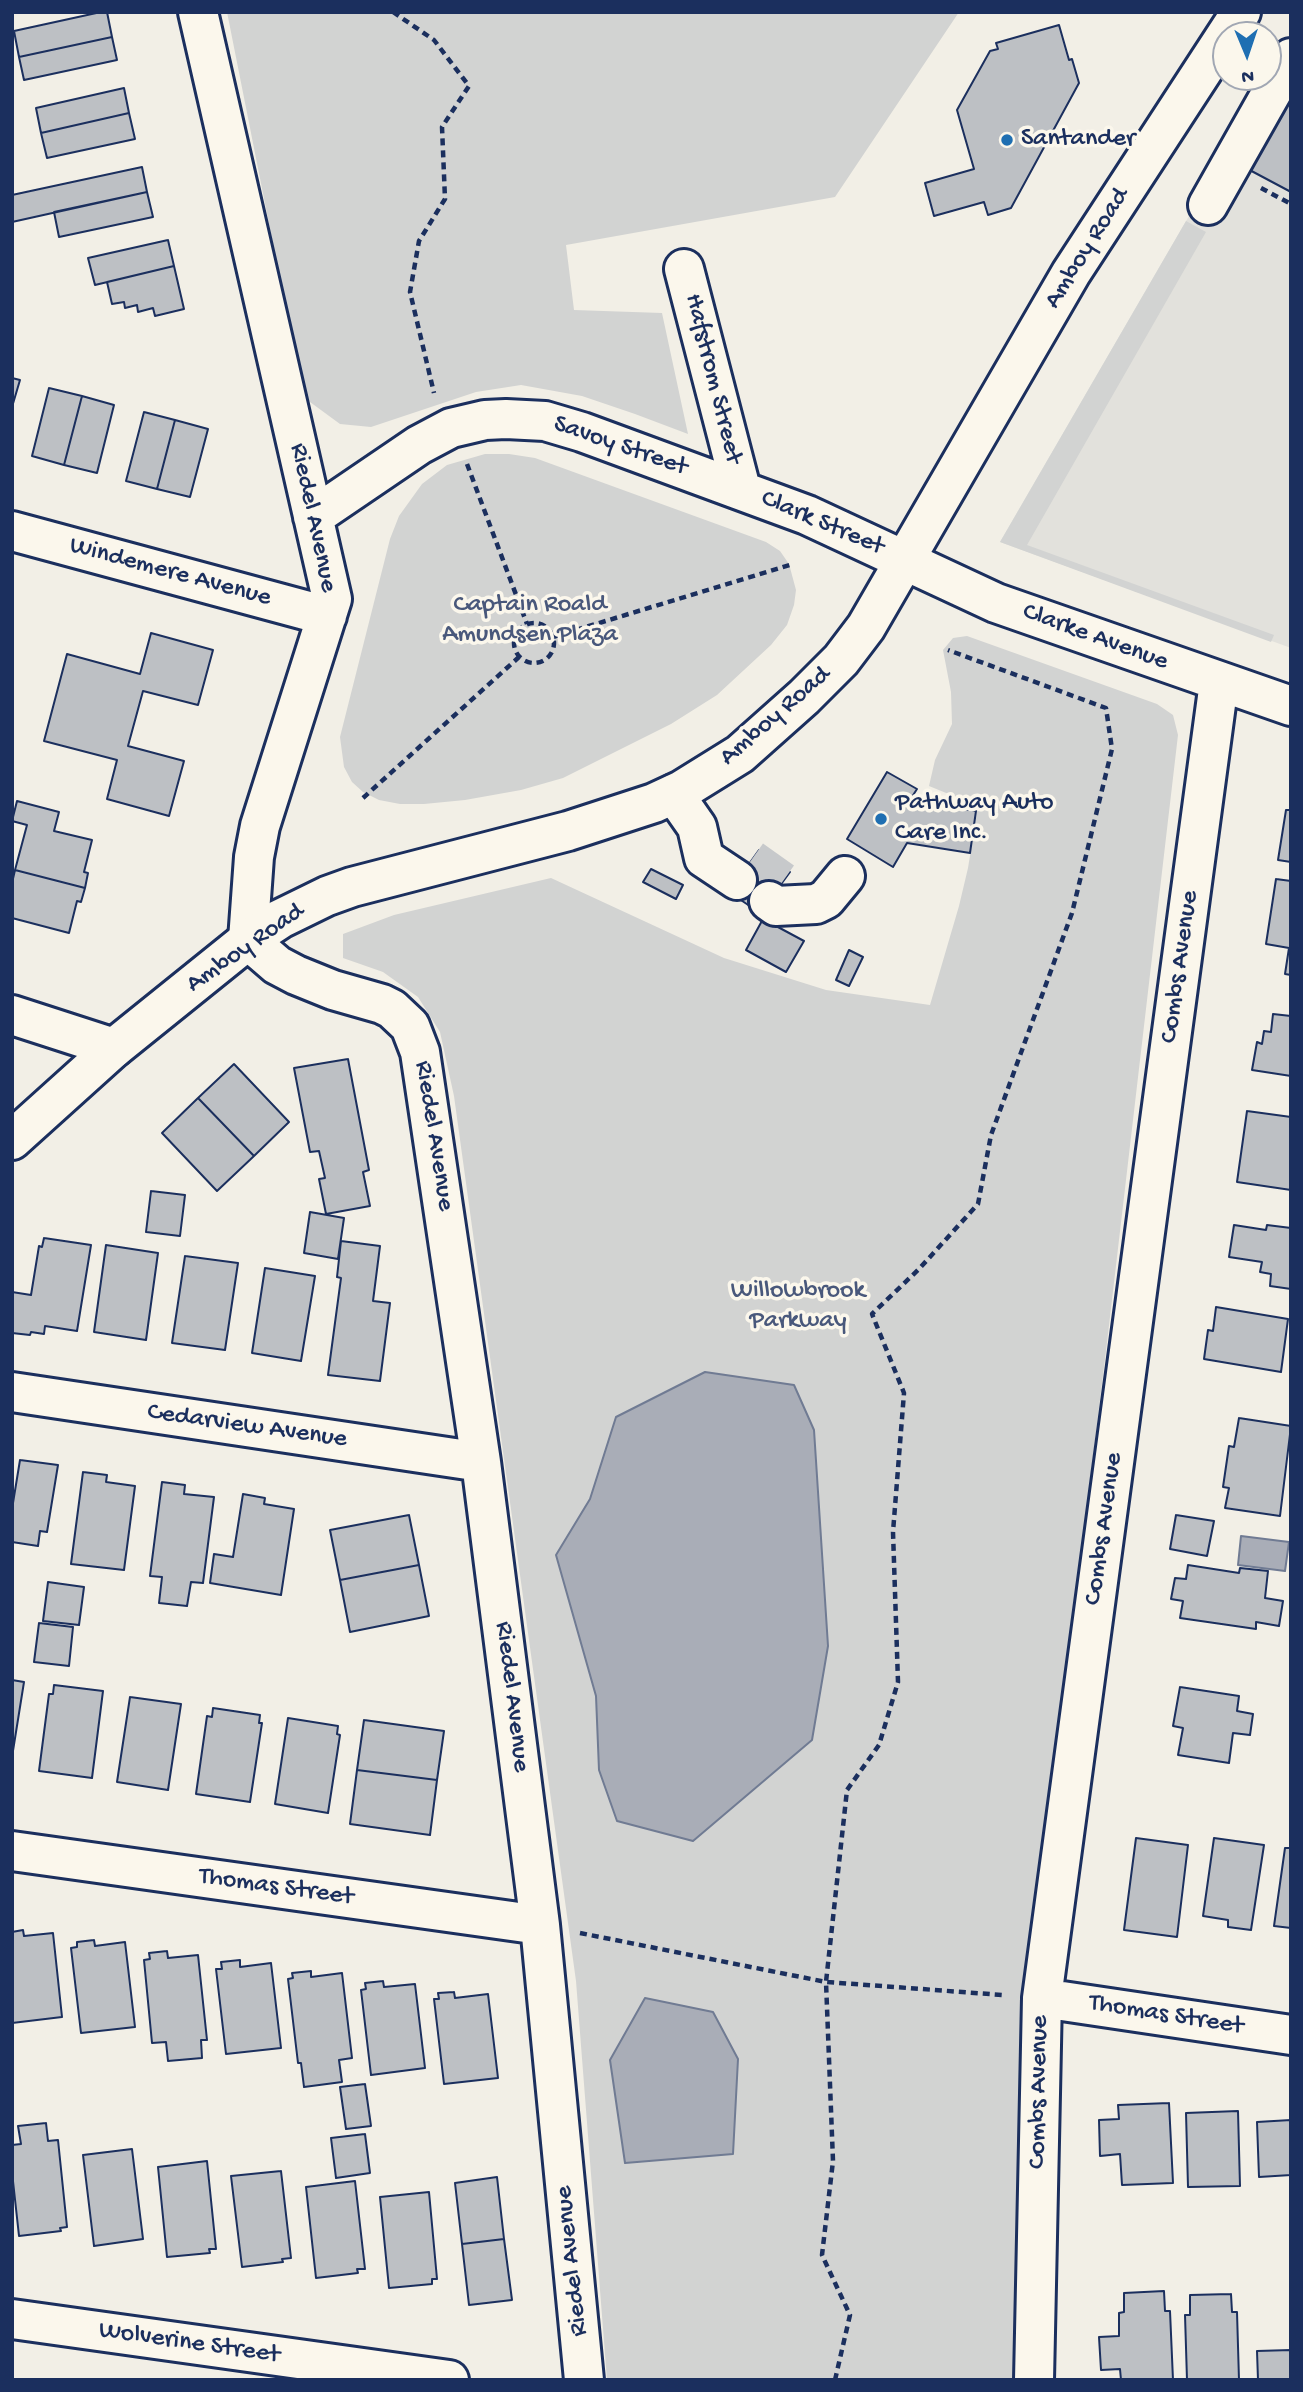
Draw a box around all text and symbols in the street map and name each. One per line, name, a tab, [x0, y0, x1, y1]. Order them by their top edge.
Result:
north arrow	[1212, 21, 1282, 91]
text: N	[1241, 64, 1254, 87]
place label: Santander	[1021, 124, 1135, 156]
marker: Santander	[999, 132, 1015, 148]
street label: Amboy Road	[1039, 183, 1137, 315]
street label: Hafstrom Street	[676, 291, 748, 467]
street label: Savoy Street	[549, 410, 691, 484]
street label: Riedel Avenue	[281, 441, 343, 595]
street label: Clark Street	[756, 484, 888, 564]
street label: Windemere Avenue	[66, 531, 274, 615]
park label: Captain Roald Amundsen Plaza	[442, 590, 618, 652]
street label: Clarke Avenue	[1018, 597, 1172, 679]
street label: Amboy Road	[714, 660, 838, 774]
place label: Pathway Auto Care Inc.	[895, 788, 1054, 850]
marker: Pathway Auto Care Inc.	[873, 811, 889, 827]
street label: Combs Avenue	[1155, 889, 1207, 1045]
street label: Amboy Road	[181, 897, 311, 1001]
street label: Riedel Avenue	[406, 1059, 460, 1213]
park label: Willowbrook Parkway	[731, 1276, 865, 1338]
street label: Cedarview Avenue	[145, 1398, 349, 1456]
street label: Combs Avenue	[1079, 1451, 1131, 1607]
street label: Riedel Avenue	[486, 1620, 536, 1774]
street label: Thomas Street	[197, 1862, 355, 1914]
street label: Thomas Street	[1087, 1988, 1245, 2044]
street label: Combs Avenue	[1023, 2015, 1057, 2169]
street label: Riedel Avenue	[550, 2184, 596, 2338]
street label: Wolverine Street	[97, 2316, 281, 2372]

